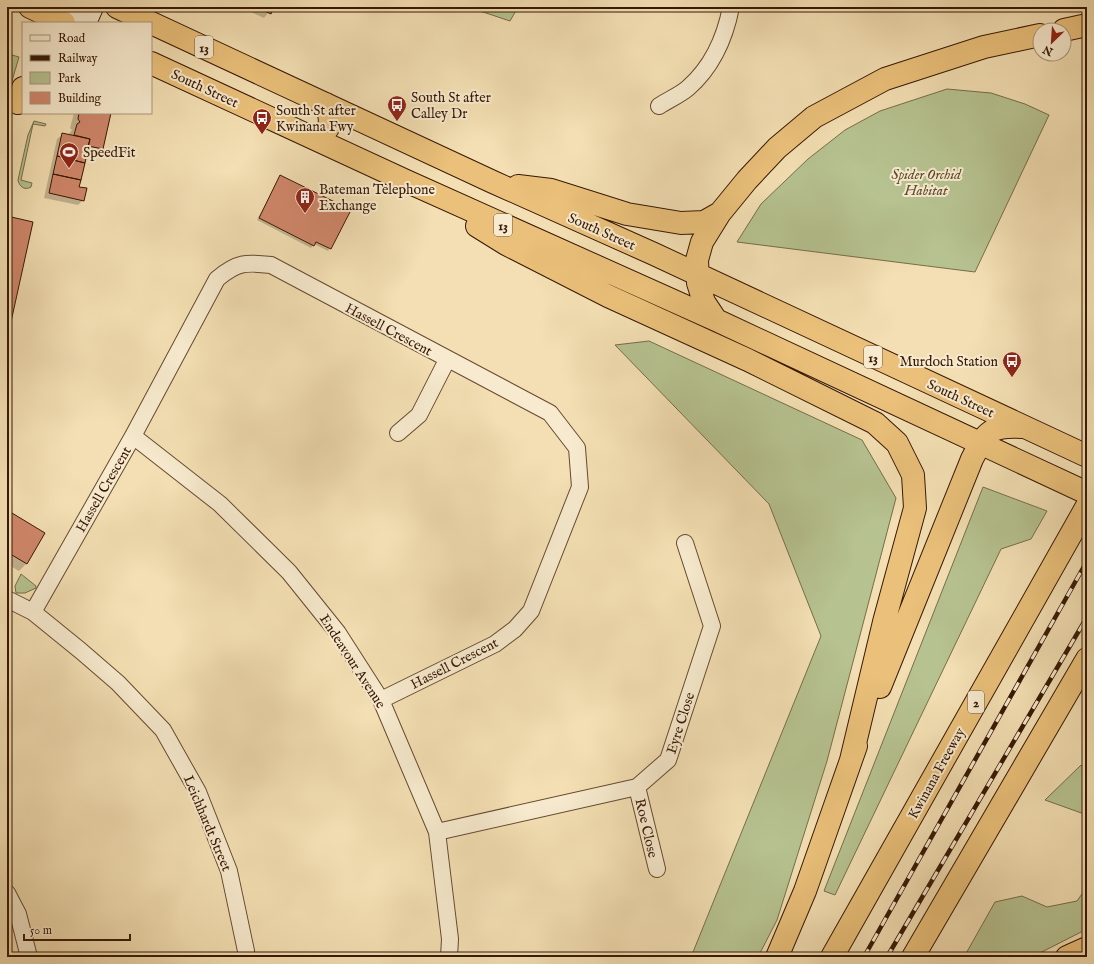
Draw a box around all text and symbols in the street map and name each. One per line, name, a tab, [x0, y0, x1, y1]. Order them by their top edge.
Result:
legend	[22, 22, 152, 114]
north arrow	[1032, 22, 1072, 62]
text: Road	[58, 31, 86, 46]
road number: 13	[195, 36, 213, 58]
text: N	[1040, 42, 1056, 59]
text: Railway	[58, 51, 97, 66]
street label: South Street	[168, 66, 241, 112]
text: Park	[58, 71, 81, 86]
place label: South St after Calley Dr	[411, 89, 491, 123]
text: Building	[58, 91, 102, 106]
bus stop icon: South St after Calley Dr	[386, 94, 408, 122]
place label: South St after Kwinana Fwy	[276, 102, 356, 136]
bus stop icon: South St after Kwinana Fwy	[251, 107, 273, 135]
sports icon: SpeedFit	[58, 141, 80, 169]
place label: SpeedFit	[83, 144, 136, 162]
park label: Spider Orchid Habitat	[891, 166, 962, 200]
place label: Bateman Telephone Exchange	[319, 181, 435, 215]
building icon: Bateman Telephone Exchange	[294, 186, 316, 214]
street label: South Street	[565, 209, 638, 255]
road number: 13	[494, 214, 512, 236]
street label: Hassell Crescent	[342, 299, 435, 360]
road number: 13	[864, 346, 882, 368]
bus stop icon: Murdoch Station	[1001, 350, 1023, 378]
place label: Murdoch Station	[900, 353, 999, 371]
street label: South Street	[924, 376, 997, 422]
street label: Hassell Crescent	[72, 443, 136, 536]
street label: Endeavour Avenue	[315, 611, 390, 713]
street label: Hassell Crescent	[408, 634, 502, 694]
street label: Eyre Close	[663, 690, 700, 756]
road number: 2	[968, 691, 984, 713]
street label: Kwinana Freeway	[904, 725, 969, 822]
street label: Leichhardt Street	[179, 773, 235, 874]
street label: Roe Close	[630, 797, 662, 860]
scale bar	[24, 916, 130, 942]
text: 50 m	[30, 923, 52, 938]

